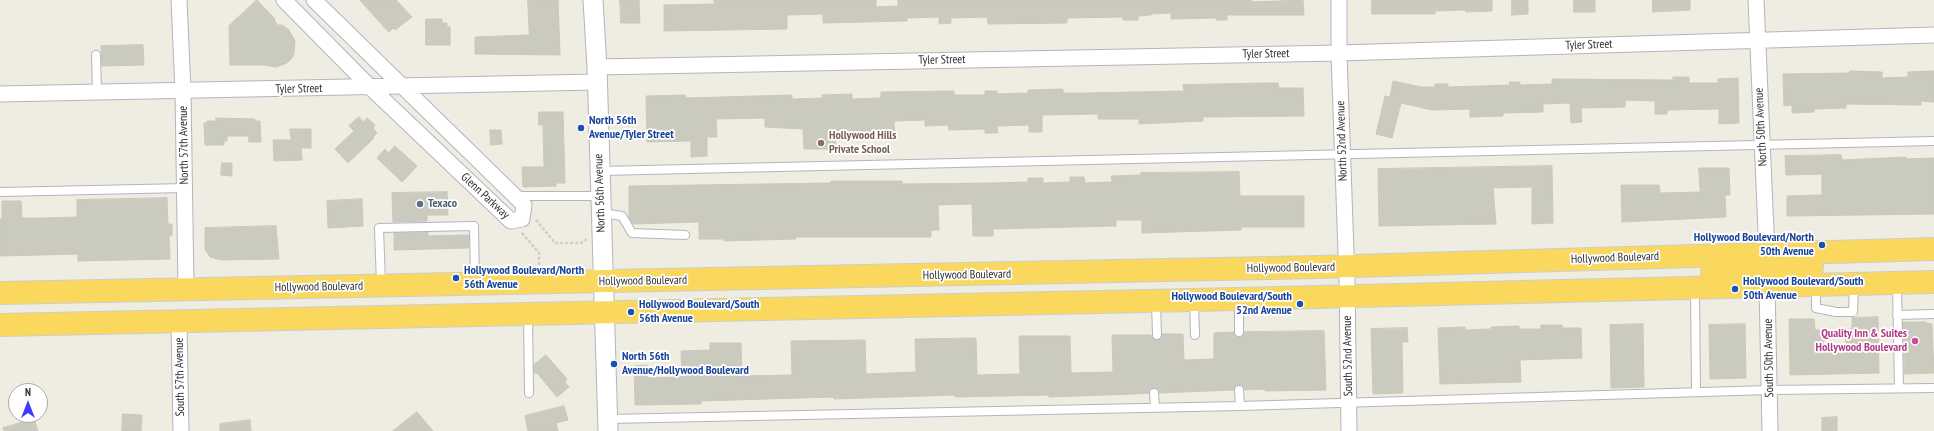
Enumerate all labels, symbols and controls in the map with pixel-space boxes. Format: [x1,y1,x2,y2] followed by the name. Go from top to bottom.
[1565,37,1613,53] street label: Tyler Street
[1242,46,1290,62] street label: Tyler Street
[918,52,966,68] street label: Tyler Street
[275,81,323,97] street label: Tyler Street
[1752,87,1770,167] street label: North 50th Avenue
[1333,101,1351,181] street label: North 52nd Avenue
[176,106,192,184] street label: North 57th Avenue
[589,114,674,142] place label: North 56th Avenue/Tyler Street
[576,123,586,133] marker: North 56th Avenue/Tyler Street
[829,129,896,157] place label: Hollywood Hills Private School
[816,138,826,148] marker: Hollywood Hills Private School
[591,153,609,233] street label: North 56th Avenue
[458,170,512,222] street label: Glenn Parkway
[428,197,457,211] place label: Texaco
[415,199,425,209] marker: Texaco
[1694,231,1814,259] place label: Hollywood Boulevard/North 50th Avenue
[1817,240,1827,250] marker: Hollywood Boulevard/North 50th Avenue
[1571,249,1659,267] street label: Hollywood Boulevard
[1247,260,1335,276] street label: Hollywood Boulevard
[464,264,584,292] place label: Hollywood Boulevard/North 56th Avenue
[923,267,1011,283] street label: Hollywood Boulevard
[451,273,461,283] marker: Hollywood Boulevard/North 56th Avenue
[599,273,687,289] street label: Hollywood Boulevard
[1743,275,1863,303] place label: Hollywood Boulevard/South 50th Avenue
[275,279,363,295] street label: Hollywood Boulevard
[1730,284,1740,294] marker: Hollywood Boulevard/South 50th Avenue
[1172,290,1292,318] place label: Hollywood Boulevard/South 52nd Avenue
[639,298,759,326] place label: Hollywood Boulevard/South 56th Avenue
[1295,299,1305,309] marker: Hollywood Boulevard/South 52nd Avenue
[626,307,636,317] marker: Hollywood Boulevard/South 56th Avenue
[1340,315,1356,397] street label: South 52nd Avenue
[1761,318,1777,398] street label: South 50th Avenue
[1816,327,1907,355] place label: Quality Inn & Suites Hollywood Boulevard
[1910,336,1920,346] marker: Quality Inn & Suites Hollywood Boulevard
[172,337,188,417] street label: South 57th Avenue
[622,350,749,378] place label: North 56th Avenue/Hollywood Boulevard
[609,359,619,369] marker: North 56th Avenue/Hollywood Boulevard
[8,383,48,423] north arrow
[25,385,31,399] text: N

